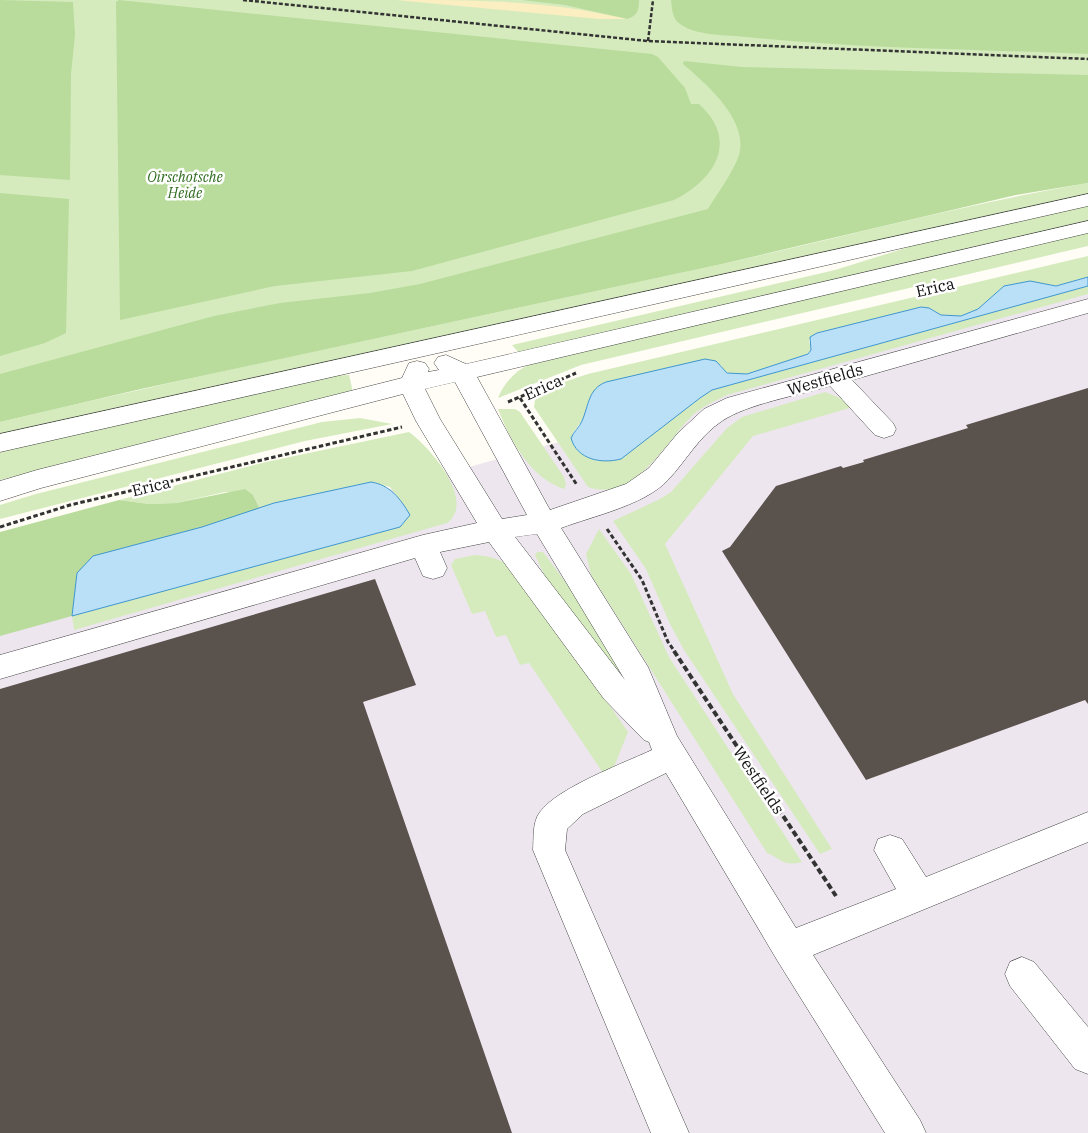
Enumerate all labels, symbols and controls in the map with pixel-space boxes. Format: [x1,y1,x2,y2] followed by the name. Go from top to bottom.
[147,168,224,202] park label: Oirschotsche Heide
[914,273,957,301] street label: Erica
[785,359,865,399] street label: Westfields
[521,370,565,404] street label: Erica
[130,471,173,500] street label: Erica
[729,742,789,818] street label: Westfields

